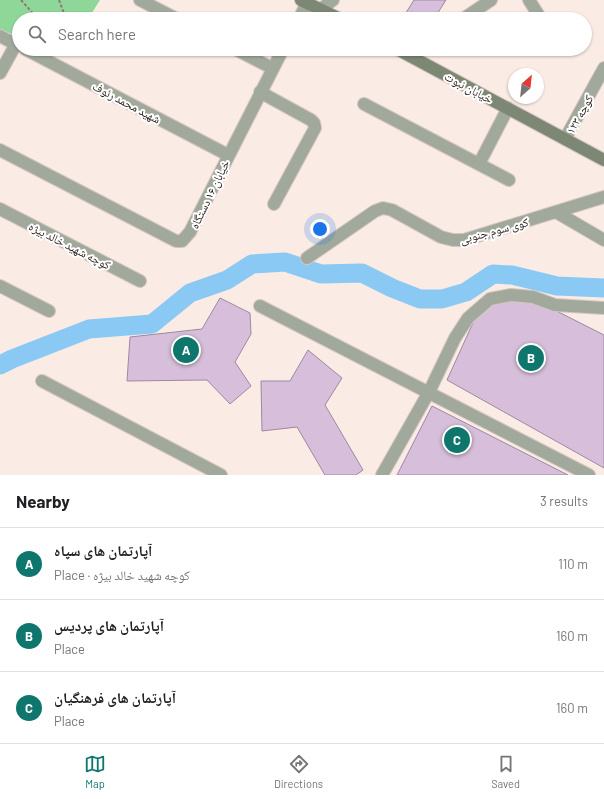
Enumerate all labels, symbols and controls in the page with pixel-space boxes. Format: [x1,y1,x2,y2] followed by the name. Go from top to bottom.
[12,12,592,56] search box
[26,23,48,45] icon: search
[58,25,136,43] text: Search here
[508,68,544,104] north arrow
[442,69,496,107] street label: خیابان نبوت
[90,78,164,127] street label: شهید محمد رئوف
[563,92,596,136] street label: کوچه ۱۲۳
[186,157,233,231] street label: خیابان ۱۶ دستگاه
[458,214,530,248] street label: کوی سوم جنوبی
[26,218,113,273] street label: کوچه شهید خالد بیژه
[310,219,330,239] your location
[173,335,199,365] pin: A
[518,343,544,373] pin: B
[444,425,470,455] pin: C
[16,491,70,511] text: Nearby
[540,493,588,509] text: 3 results
[54,541,152,559] text: آپارتمان های سپاه
[25,556,33,572] text: A
[558,556,588,572] text: 110 m
[54,567,190,583] text: Place · کوچه شهید خالد بیژه
[54,616,164,634] text: آپارتمان های پردیس
[25,628,33,644] text: B
[556,628,588,644] text: 160 m
[54,641,85,657] text: Place
[54,688,176,706] text: آپارتمان های فرهنگیان
[25,700,33,716] text: C
[556,700,588,716] text: 160 m
[54,713,85,729] text: Place
[84,753,106,790] tab: Map
[274,753,323,790] tab: Directions
[491,753,520,790] tab: Saved

